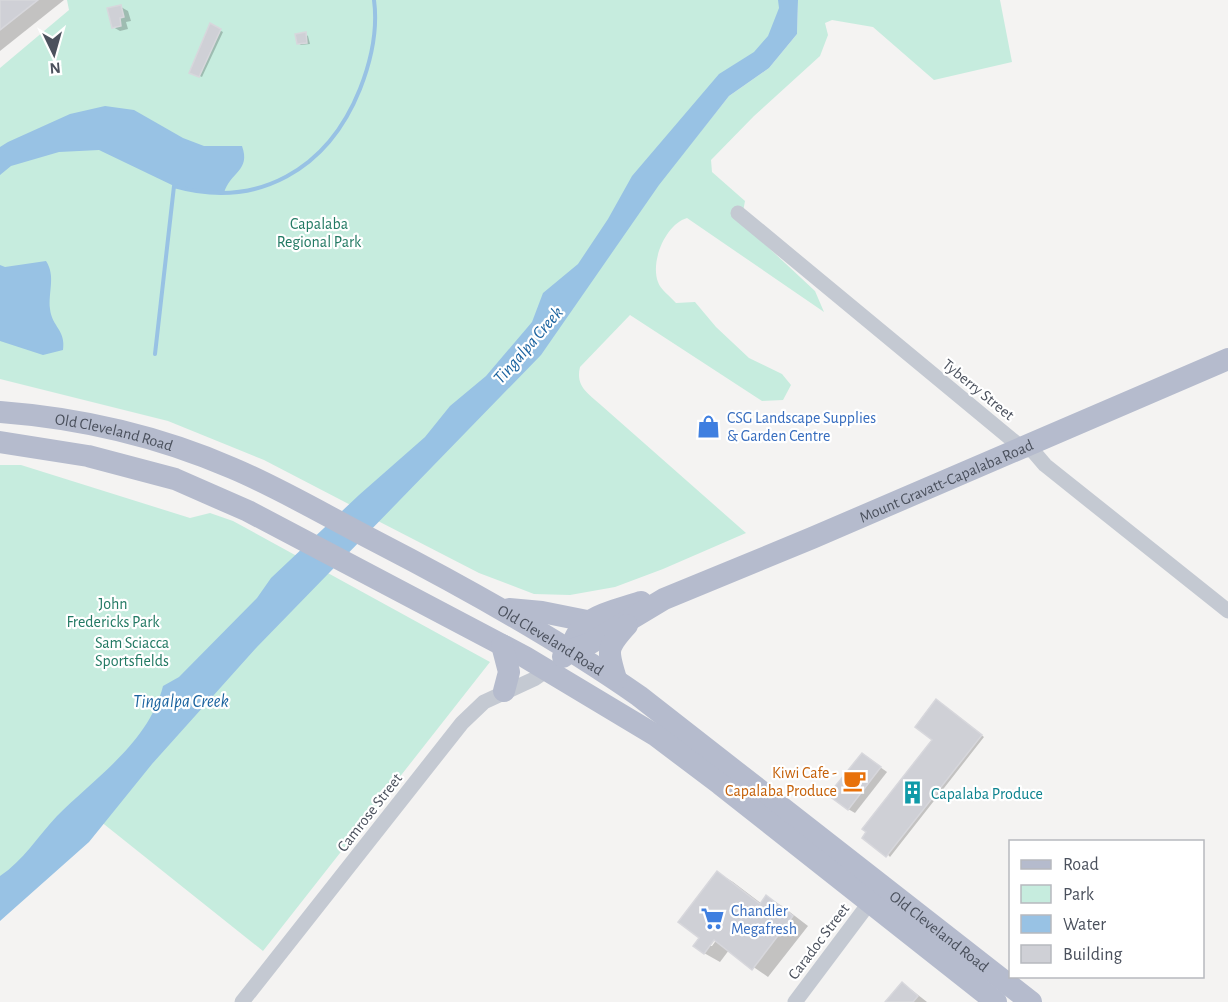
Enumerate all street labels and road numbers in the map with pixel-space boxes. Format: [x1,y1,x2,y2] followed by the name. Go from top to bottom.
[939,356,1017,424] street label: Tyberry Street
[54,411,175,454] street label: Old Cleveland Road
[857,437,1036,526] street label: Mount Gravatt-Capalaba Road
[495,602,606,679] street label: Old Cleveland Road
[334,770,405,855] street label: Camrose Street
[886,888,992,975] street label: Old Cleveland Road
[785,901,852,983] street label: Caradoc Street

